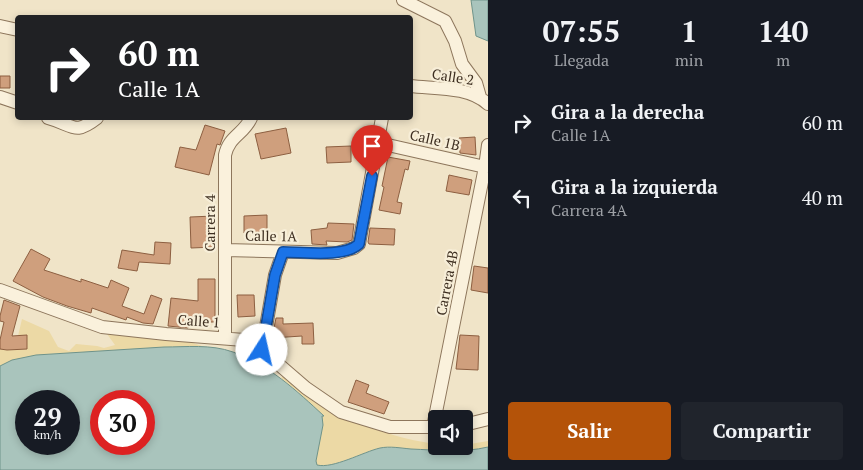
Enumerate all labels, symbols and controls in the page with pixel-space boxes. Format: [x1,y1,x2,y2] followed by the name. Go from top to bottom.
[542,11,621,51] text: 07:55
[681,11,698,51] text: 1
[758,11,809,51] text: 140
[118,30,199,76] text: 60 m
[35,35,100,100] icon: right
[554,49,609,71] text: Llegada
[675,49,703,71] text: min
[776,49,790,71] text: m
[431,64,476,89] street label: Calle 2
[118,74,200,103] text: Calle 1A
[551,99,704,124] text: Gira a la derecha
[508,109,536,137] icon: right
[802,110,843,135] text: 60 m
[551,124,610,146] text: Calle 1A
[351,125,393,176] pin
[408,125,462,155] street label: Calle 1B
[358,132,386,160] icon: arrive
[551,174,718,199] text: Gira a la izquierda
[508,184,536,212] icon: left
[802,185,843,210] text: 40 m
[200,194,219,252] street label: Carrera 4
[551,199,627,221] text: Carrera 4A
[245,226,298,245] street label: Calle 1A
[431,249,462,317] street label: Carrera 4B
[177,310,221,331] street label: Calle 1
[235,323,287,375] position arrow
[90,390,155,455] speed limit sign: 30
[33,400,62,433] text: 29
[508,402,671,460] button: Salir
[681,402,843,460] button: Compartir
[428,410,473,455] map controls
[428,410,473,455] button: sound
[34,427,61,442] text: km/h

